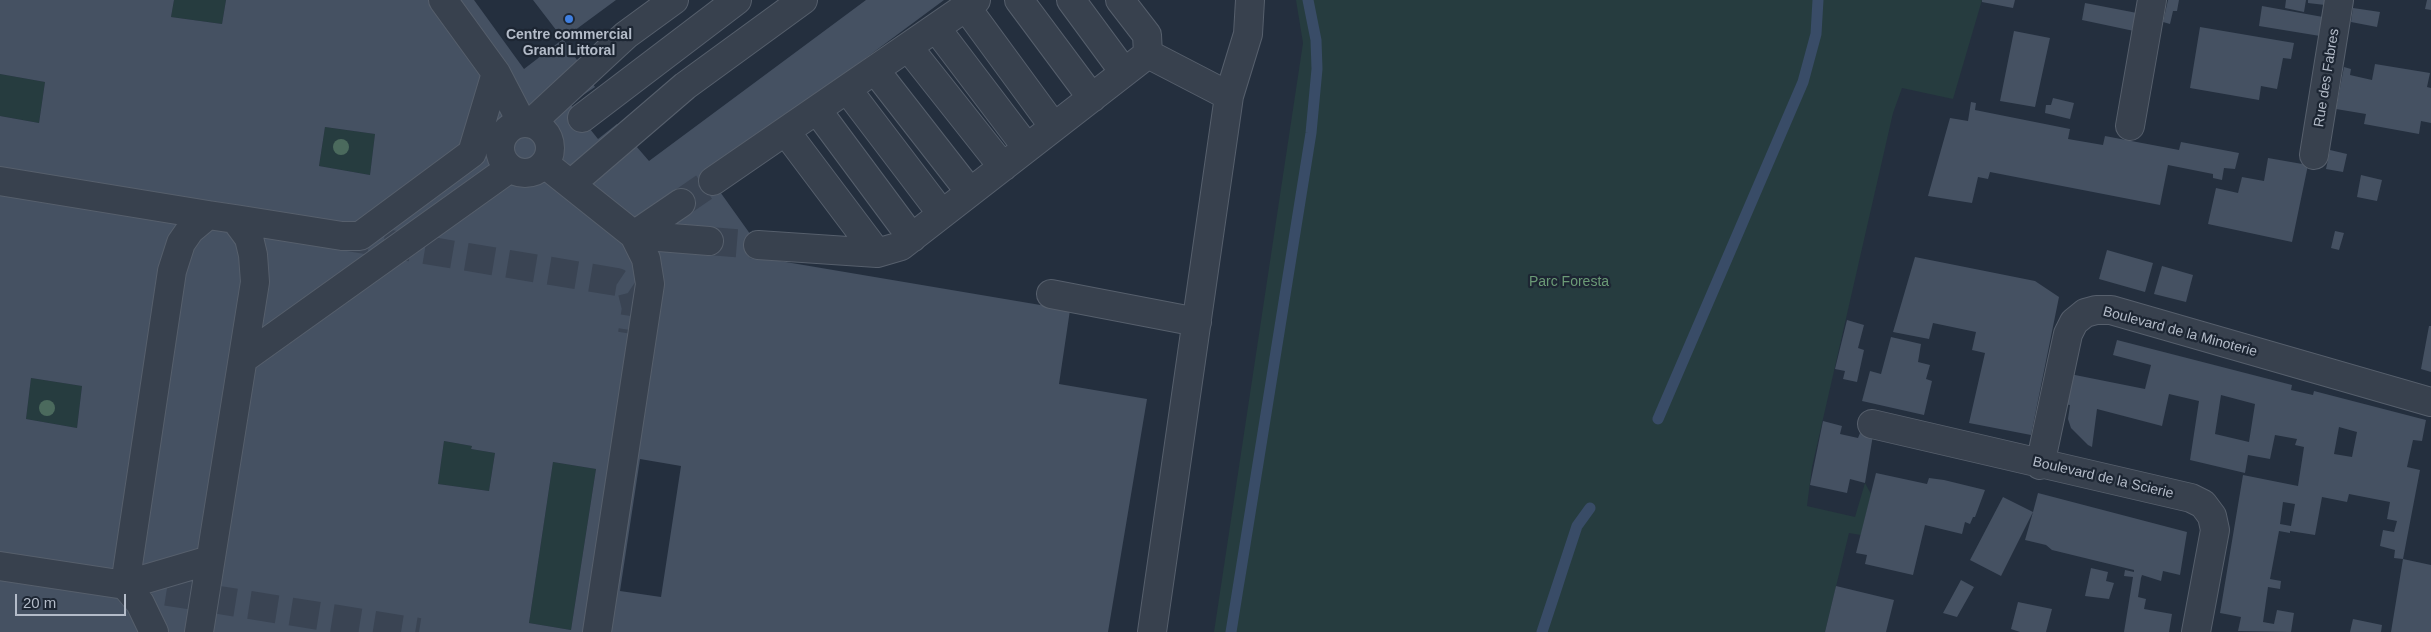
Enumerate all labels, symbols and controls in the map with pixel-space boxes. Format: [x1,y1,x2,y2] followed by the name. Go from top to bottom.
[563,13,575,25] marker: Centre commercial Grand Littoral
[506,27,632,59] place label: Centre commercial Grand Littoral
[2311,27,2343,129] street label: Rue des Fabres
[1529,274,1609,290] park label: Parc Foresta
[2101,303,2259,361] street label: Boulevard de la Minoterie
[2031,454,2175,502] street label: Boulevard de la Scierie
[18,584,129,616] scale bar
[23,594,56,611] text: 20 m

